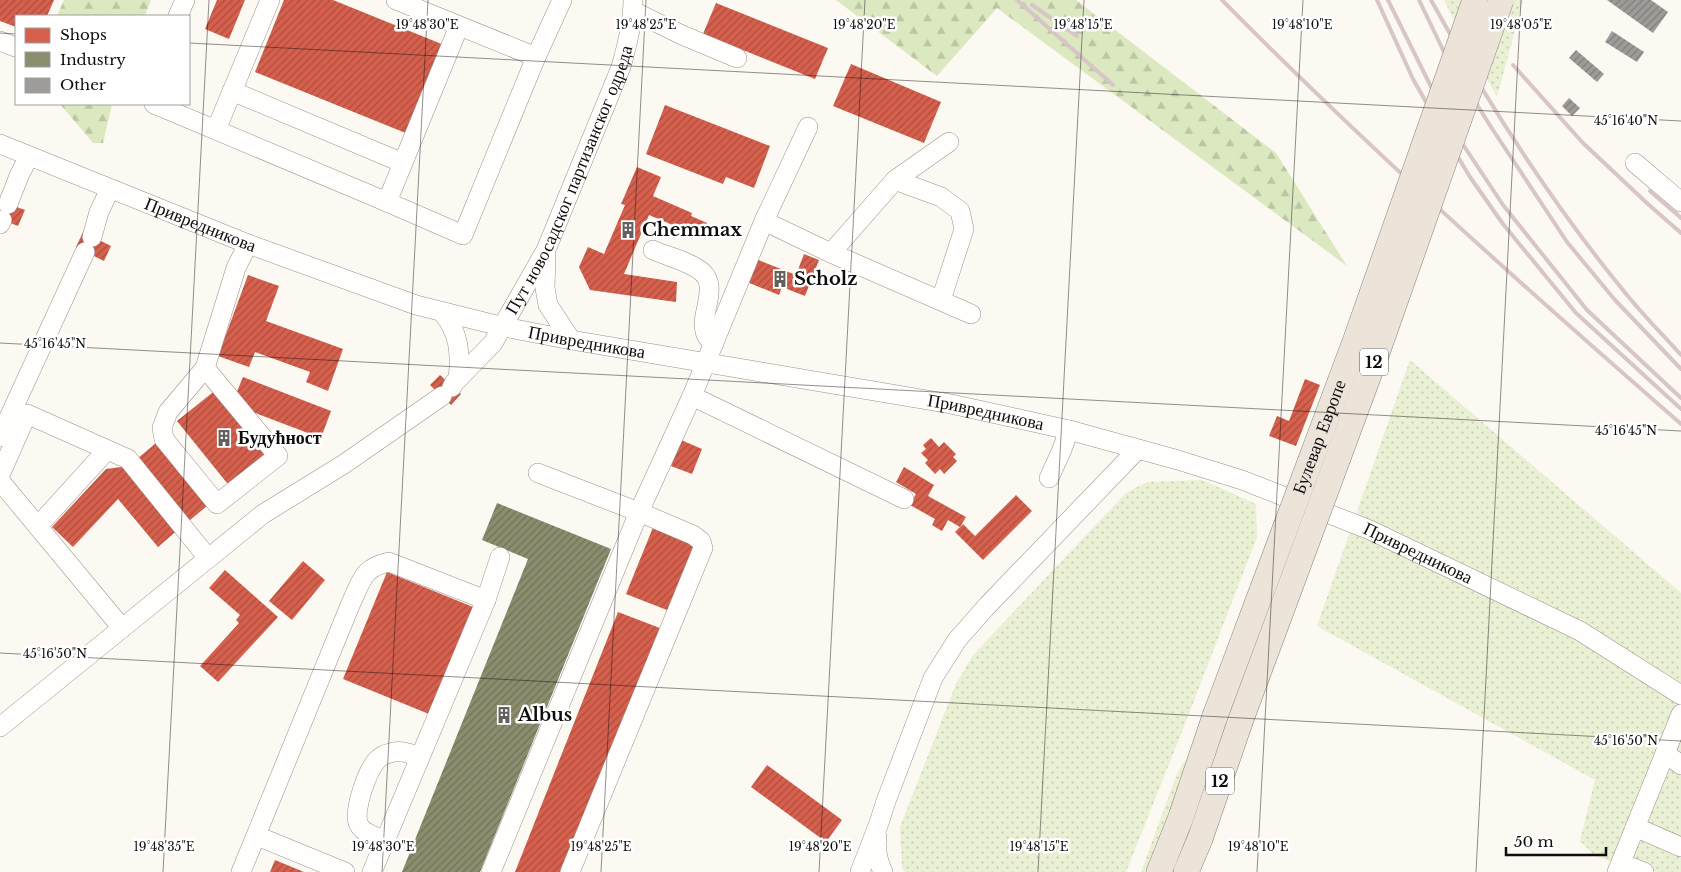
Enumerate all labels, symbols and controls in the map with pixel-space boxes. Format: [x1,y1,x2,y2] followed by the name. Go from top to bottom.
[15,15,190,105] legend
[396,17,459,32] text: 19°48'30"E
[616,17,677,32] text: 19°48'25"E
[833,17,896,32] text: 19°48'20"E
[1054,17,1113,32] text: 19°48'15"E
[1272,17,1333,32] text: 19°48'10"E
[1490,17,1552,32] text: 19°48'05"E
[60,25,107,44] text: Shops
[501,43,637,318] street label: Пут новосадског партизанског одреда
[60,50,126,69] text: Industry
[60,75,107,94] text: Other
[1594,113,1658,128] text: 45°16'40"N
[141,192,259,257] street label: Привредникова
[642,219,742,241] place label: Chemmax
[618,220,638,240] building icon: Chemmax
[794,268,857,290] place label: Scholz
[770,269,790,289] building icon: Scholz
[526,321,647,363] street label: Привредникова
[24,336,86,351] text: 45°16'45"N
[1360,348,1388,376] road number: 12
[1288,377,1351,497] street label: Булевар Европе
[926,389,1046,435] street label: Привредникова
[1595,423,1657,438] text: 45°16'45"N
[238,427,322,449] place label: Будућност
[214,428,234,448] building icon: Будућност
[1360,517,1476,589] street label: Привредникова
[23,646,87,661] text: 45°16'50"N
[517,704,572,726] place label: Albus
[494,705,514,725] building icon: Albus
[1594,733,1658,748] text: 45°16'50"N
[1206,768,1234,794] road number: 12
[1506,824,1606,856] scale bar
[1514,832,1554,851] text: 50 m
[134,839,195,854] text: 19°48'35"E
[352,839,415,854] text: 19°48'30"E
[571,839,632,854] text: 19°48'25"E
[789,839,852,854] text: 19°48'20"E
[1010,839,1069,854] text: 19°48'15"E
[1228,839,1289,854] text: 19°48'10"E

